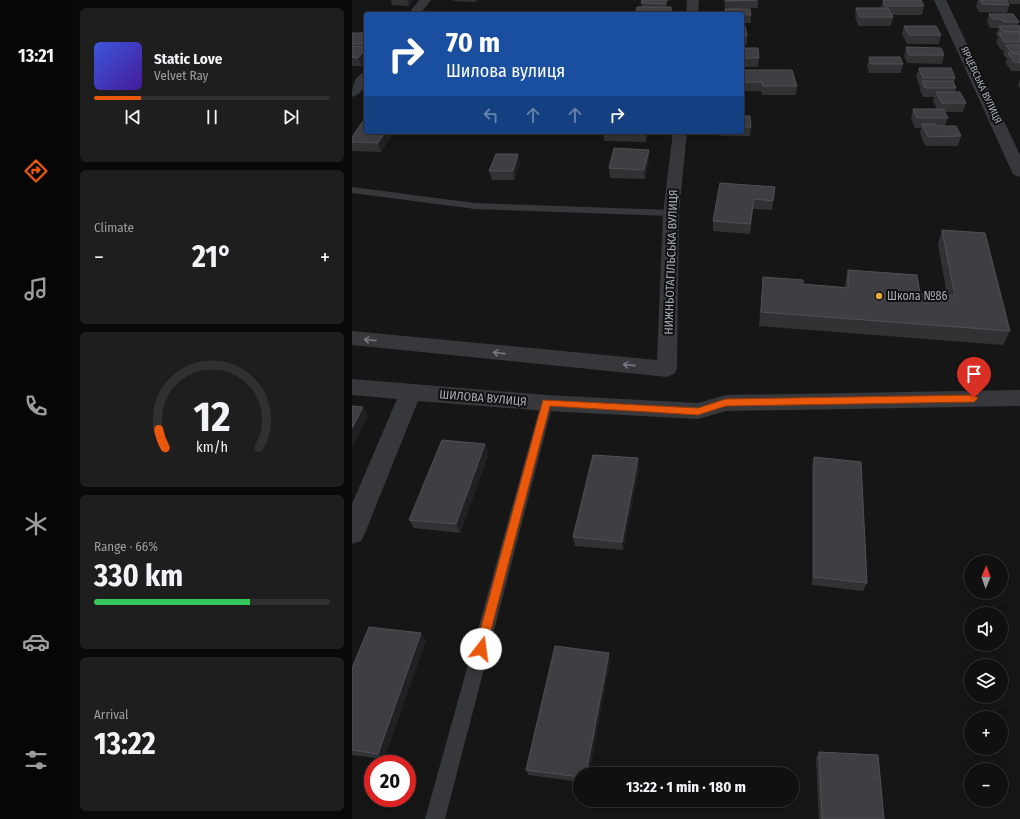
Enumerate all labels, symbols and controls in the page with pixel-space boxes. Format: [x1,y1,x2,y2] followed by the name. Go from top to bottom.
[446,26,500,59] text: 70 m
[380,28,432,80] icon: right
[18,45,54,67] text: 13:21
[958,45,1004,125] street label: ЯРЦЕВСЬКА ВУЛИЦЯ
[154,50,222,68] text: Static Love
[446,60,565,82] text: Шилова вулиця
[154,68,208,83] text: Velvet Ray
[480,104,502,126] icon: left
[522,104,544,126] icon: ahead
[564,104,586,126] icon: ahead
[606,104,628,126] icon: right
[122,106,144,128] icon: previous
[201,106,223,128] icon: pause
[280,106,302,128] icon: next
[22,157,50,185] icon: directions
[661,189,681,335] street label: НИЖНЬОТАГІЛЬСЬКА ВУЛИЦЯ
[94,220,134,235] text: Climate
[192,239,232,275] text: 21°
[94,244,104,271] text: −
[320,244,330,271] text: +
[22,275,50,303] icon: music
[887,289,948,303] place label: Школа №86
[874,291,884,301] marker: Школа №86
[364,336,377,344] one-way arrow
[493,349,506,356] one-way arrow
[957,357,991,398] pin
[623,362,636,369] one-way arrow
[963,363,985,385] icon: arrive
[439,387,527,409] street label: ШИЛОВА ВУЛИЦЯ
[194,391,230,441] text: 12
[22,392,50,420] icon: phone
[196,438,228,455] text: km/h
[22,510,50,538] icon: climate
[94,539,158,554] text: Range · 66%
[964,555,1008,599] north arrow
[964,555,1008,807] map controls
[94,558,183,594] text: 330 km
[964,607,1008,651] button: sound
[22,628,50,656] icon: car
[460,628,502,670] position arrow
[964,659,1008,703] button: layers
[94,707,128,722] text: Arrival
[964,711,1008,755] button: +
[94,726,156,762] text: 13:22
[22,746,50,774] icon: filters
[364,755,416,807] speed limit sign: 20
[964,763,1008,807] button: −
[626,778,746,796] text: 13:22 · 1 min · 180 m

